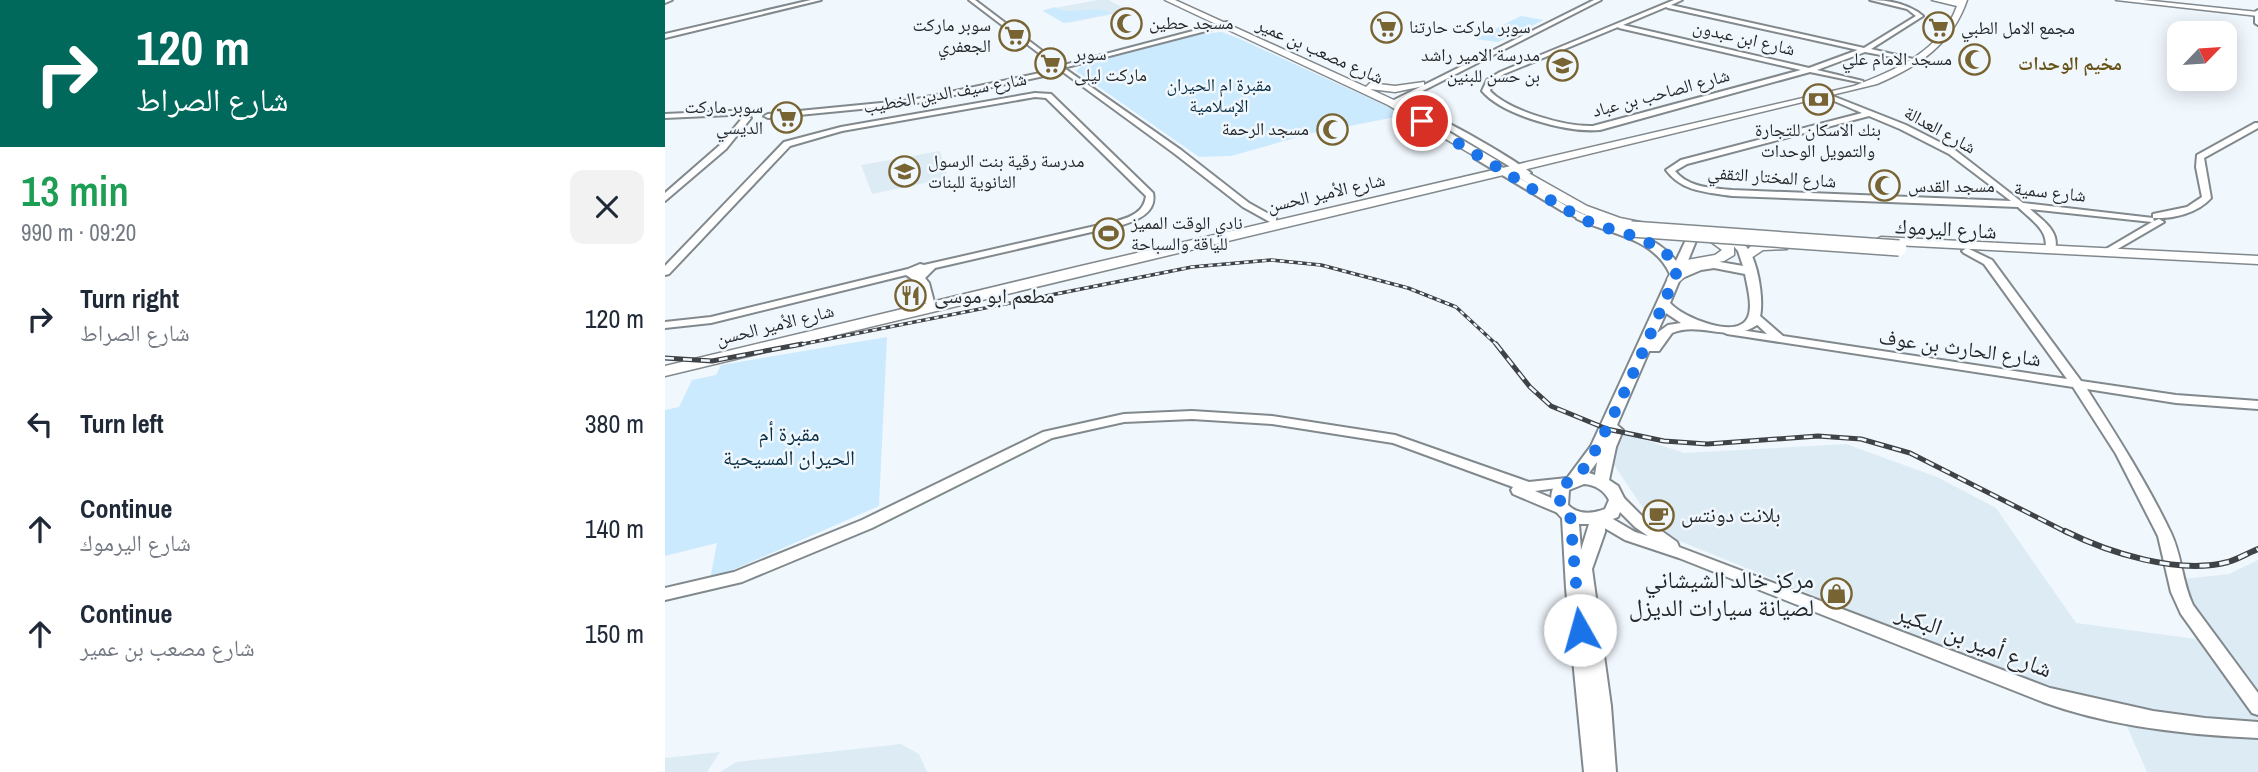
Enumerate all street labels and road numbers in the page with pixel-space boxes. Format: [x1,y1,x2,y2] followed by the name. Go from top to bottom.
[1252,11,1388,90] street label: شارع مصعب بن عمير
[1691,14,1798,61] street label: شارع ابن عبدون
[1589,62,1732,123] street label: شارع الصاحب بن عباد
[861,66,1029,119] street label: شارع سيف الدين الخطيب
[1900,100,1981,160] street label: شارع العدالة
[1707,160,1837,196] street label: شارع المختار الثقفي
[1264,167,1387,218] street label: شارع الأمير الحسن
[2013,175,2087,208] street label: شارع سمية
[1895,211,1997,246] street label: شارع اليرموك
[713,298,836,351] street label: شارع الأمير الحسن
[1877,322,2043,373] street label: شارع الحارث بن عوف
[1891,595,2057,685] street label: شارع أمير بن البكير

